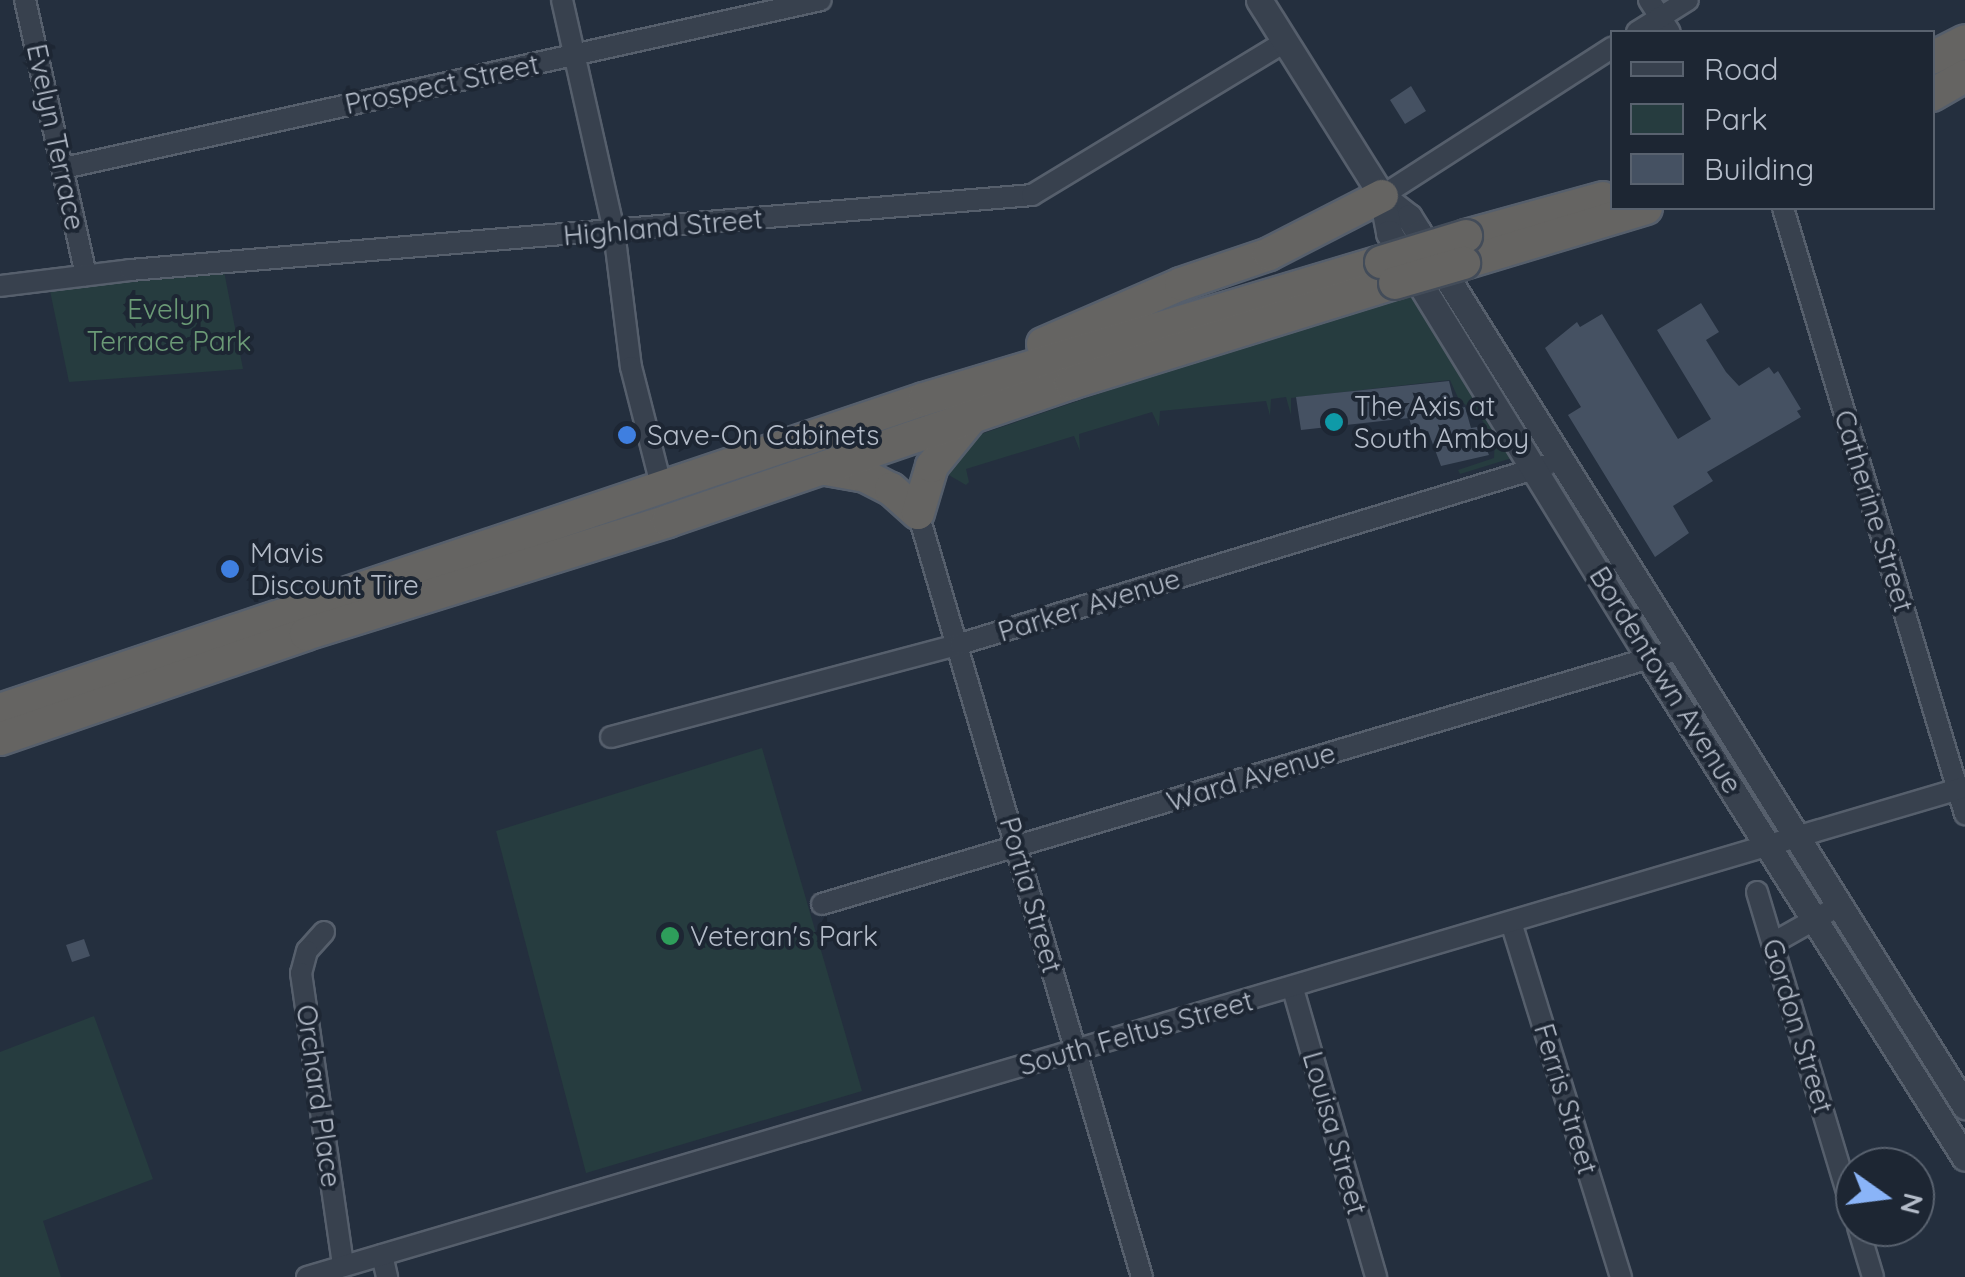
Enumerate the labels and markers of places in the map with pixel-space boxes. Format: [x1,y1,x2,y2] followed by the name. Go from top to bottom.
[1354,389,1529,455] place label: The Axis at South Amboy
[1323,411,1345,433] marker: The Axis at South Amboy
[647,418,879,452] place label: Save-On Cabinets
[616,424,638,446] marker: Save-On Cabinets
[250,536,419,602] place label: Mavis Discount Tire
[219,558,241,580] marker: Mavis Discount Tire
[690,919,878,953] place label: Veteran's Park
[659,925,681,947] marker: Veteran's Park

